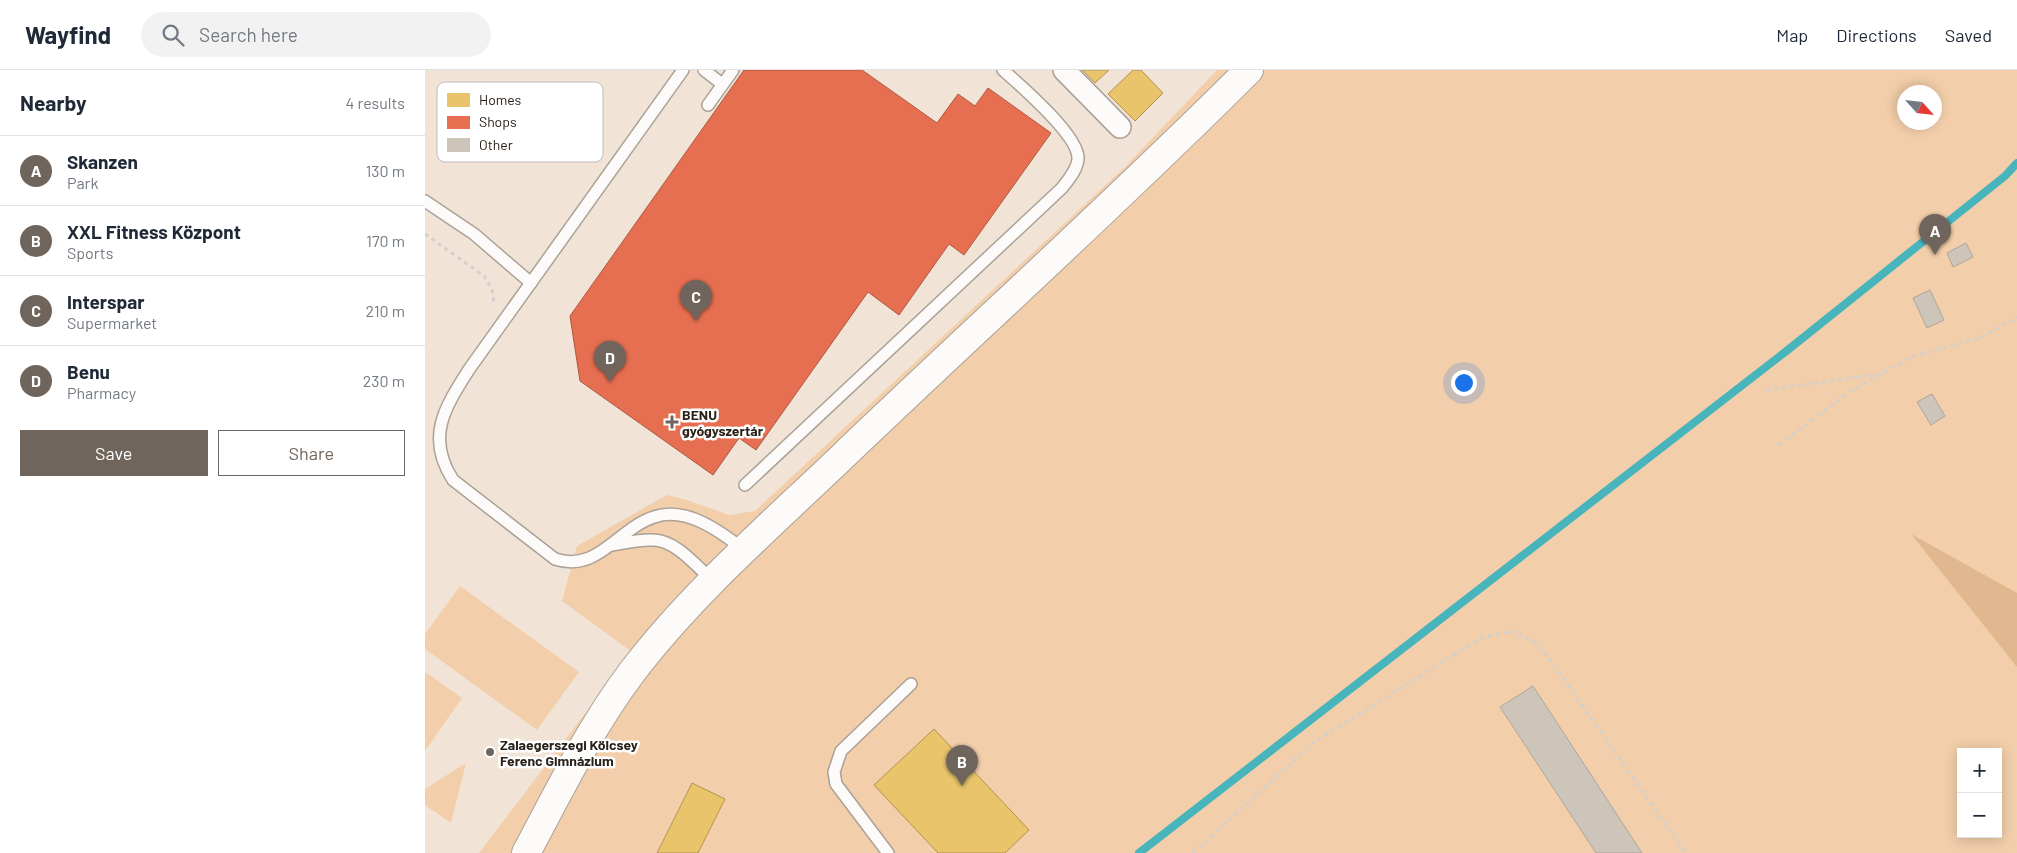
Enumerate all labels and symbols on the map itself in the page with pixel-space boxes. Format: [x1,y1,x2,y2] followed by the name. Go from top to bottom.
[437,82,603,162] legend
[1897,85,1942,130] north arrow
[479,91,522,108] text: Homes
[479,113,517,130] text: Shops
[479,136,513,153] text: Other
[1919,214,1951,255] pin: A
[680,280,712,321] pin: C
[594,341,626,382] pin: D
[1451,370,1477,396] your location
[682,406,764,439] place label: BENU gyógyszertár
[666,416,678,428] marker: BENU gyógyszertár
[500,736,638,769] place label: Zalaegerszegi Kölcsey Ferenc Gimnázium
[946,745,978,786] pin: B
[484,746,496,758] marker: Zalaegerszegi Kölcsey Ferenc Gimnázium

